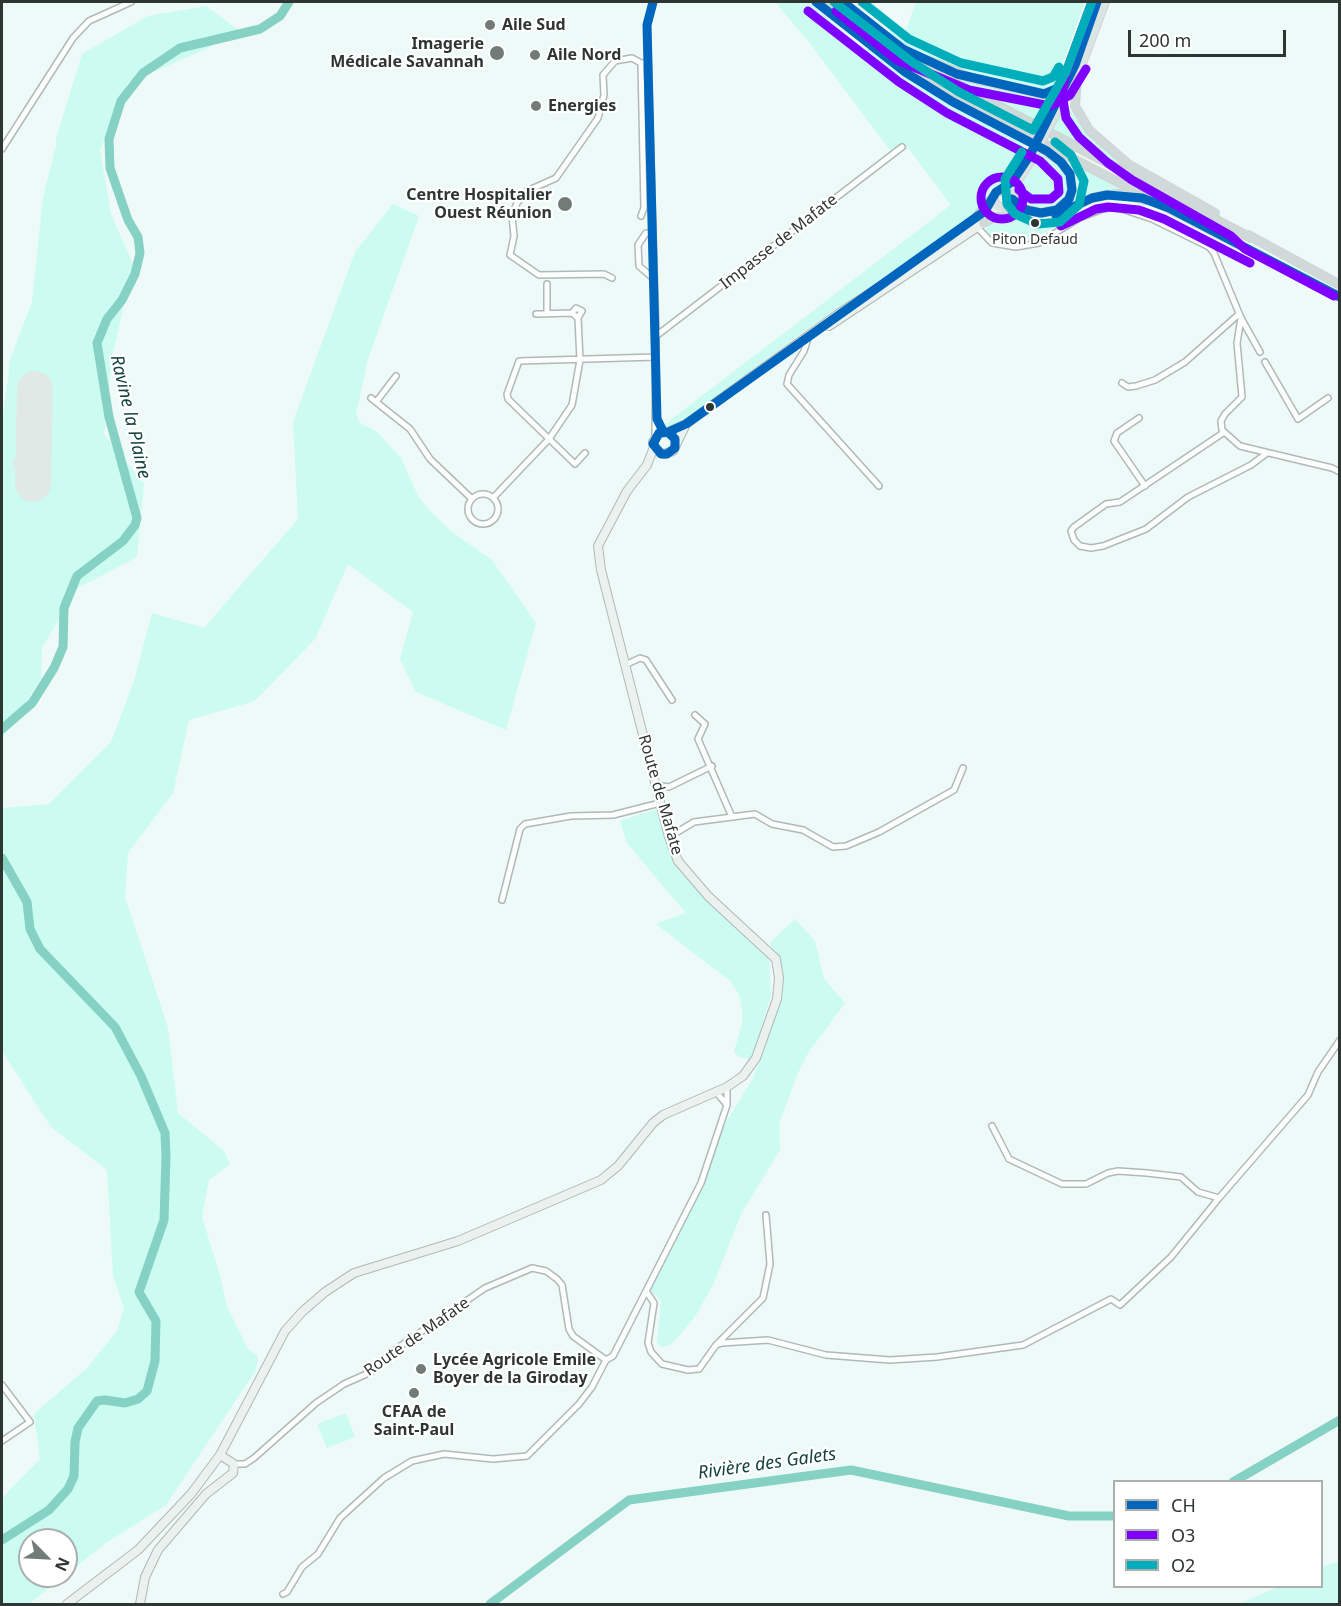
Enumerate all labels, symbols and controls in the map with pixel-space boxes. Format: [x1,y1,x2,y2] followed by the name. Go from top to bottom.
[502,15,566,35] place label: Aile Sud
[483,18,497,32] marker: Aile Sud
[1131,18,1288,56] scale bar
[1139,28,1191,52] text: 200 m
[330,34,484,72] place label: Imagerie Médicale Savannah
[488,44,506,62] marker: Imagerie Médicale Savannah
[547,45,621,65] place label: Aile Nord
[528,48,542,62] marker: Aile Nord
[548,96,616,116] place label: Energies
[529,99,543,113] marker: Energies
[406,185,552,223] place label: Centre Hospitalier Ouest Réunion
[717,190,841,294] street label: Impasse de Mafate
[556,195,574,213] marker: Centre Hospitalier Ouest Réunion
[1029,217,1041,229] marker: Piton Defaud
[992,232,1078,248] place label: Piton Defaud
[105,353,155,481] water label: Ravine la Plaine
[704,401,716,413] unlabelled marker
[634,733,686,857] street label: Route de Mafate
[361,1293,473,1381] street label: Route de Mafate
[433,1350,596,1388] place label: Lycée Agricole Emile Boyer de la Giroday
[414,1362,428,1376] marker: Lycée Agricole Emile Boyer de la Giroday
[407,1386,421,1400] marker: CFAA de Saint-Paul
[374,1402,454,1440] place label: CFAA de Saint-Paul
[697,1444,837,1484] water label: Rivière des Galets
[1113,1480,1323,1588] legend
[1171,1493,1196,1517] text: CH
[1171,1523,1195,1547] text: O3
[18,1528,78,1588] north arrow
[1171,1553,1195,1577] text: O2
[50,1554,75,1575] text: N

